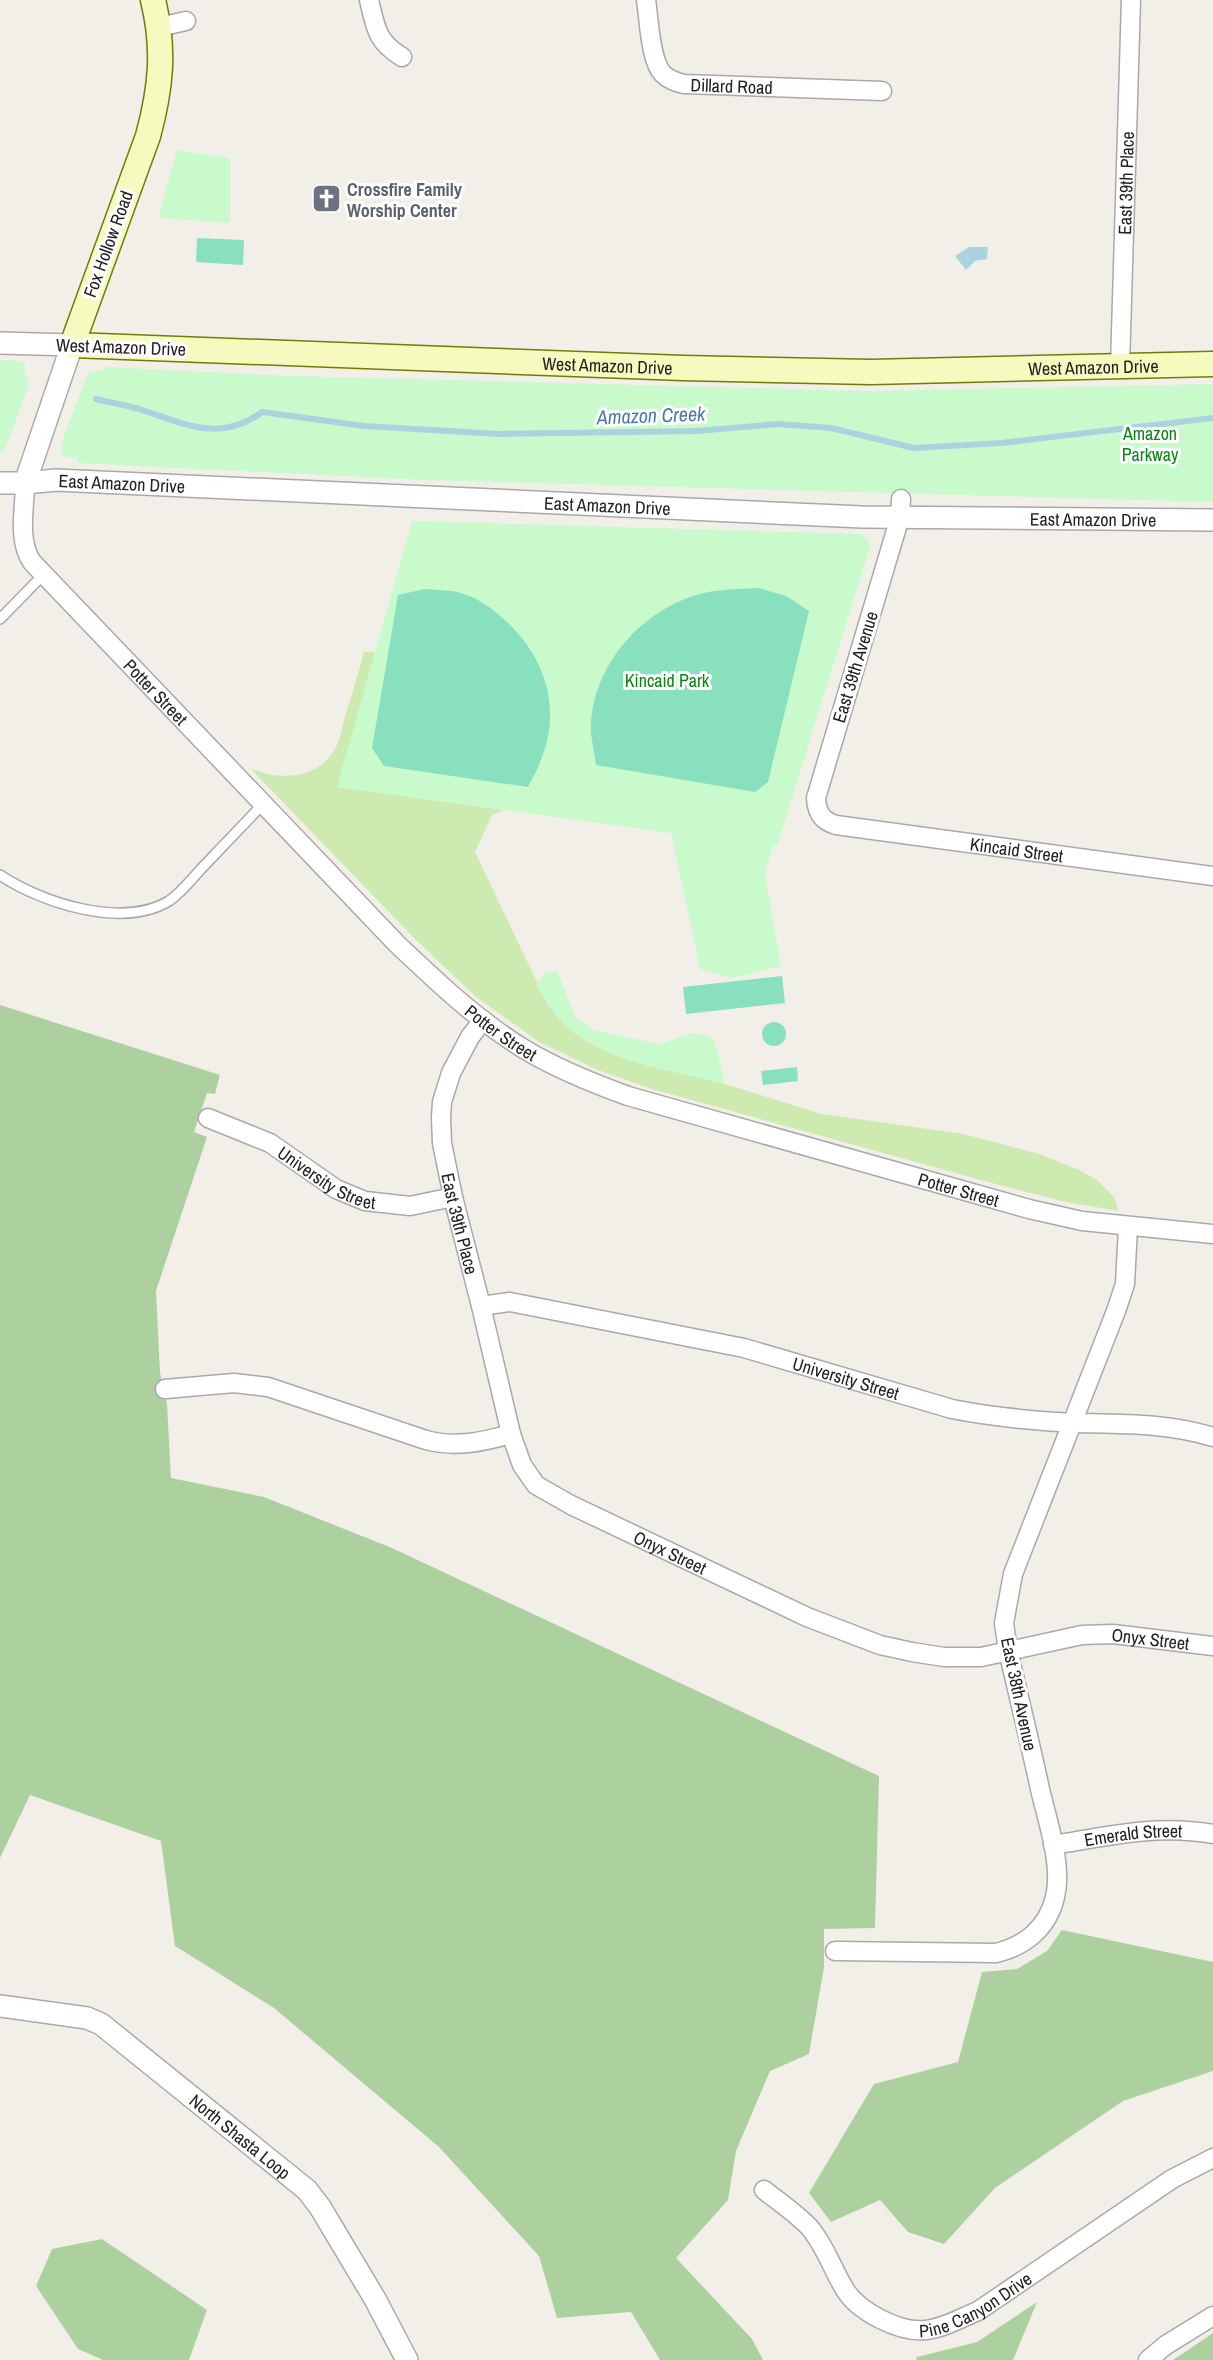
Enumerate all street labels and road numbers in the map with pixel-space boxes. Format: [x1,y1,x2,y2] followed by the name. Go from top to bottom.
[690,72,773,100] street label: Dillard Road
[1111,131,1140,235] street label: East 39th Place
[77,187,139,301] street label: Fox Hollow Road
[56,332,186,362] street label: West Amazon Drive
[542,350,673,380] street label: West Amazon Drive
[1028,353,1159,381] street label: West Amazon Drive
[58,468,186,498] street label: East Amazon Drive
[544,490,671,521] street label: East Amazon Drive
[1030,506,1156,532] street label: East Amazon Drive
[826,608,884,726] street label: East 39th Avenue
[118,653,194,730] street label: Potter Street
[969,831,1065,868] street label: Kincaid Street
[460,998,542,1067] street label: Potter Street
[273,1140,377,1215] street label: University Street
[915,1166,1002,1212] street label: Potter Street
[436,1171,485,1277] street label: East 39th Place
[790,1350,902,1405] street label: University Street
[630,1524,711,1580] street label: Onyx Street
[1110,1621,1191,1656] street label: Onyx Street
[995,1635,1043,1753] street label: East 38th Avenue
[1082,1818,1183,1852] street label: Emerald Street
[185,2088,296,2185] street label: North Shasta Loop
[918,2266,1036,2343] street label: Pine Canyon Drive

